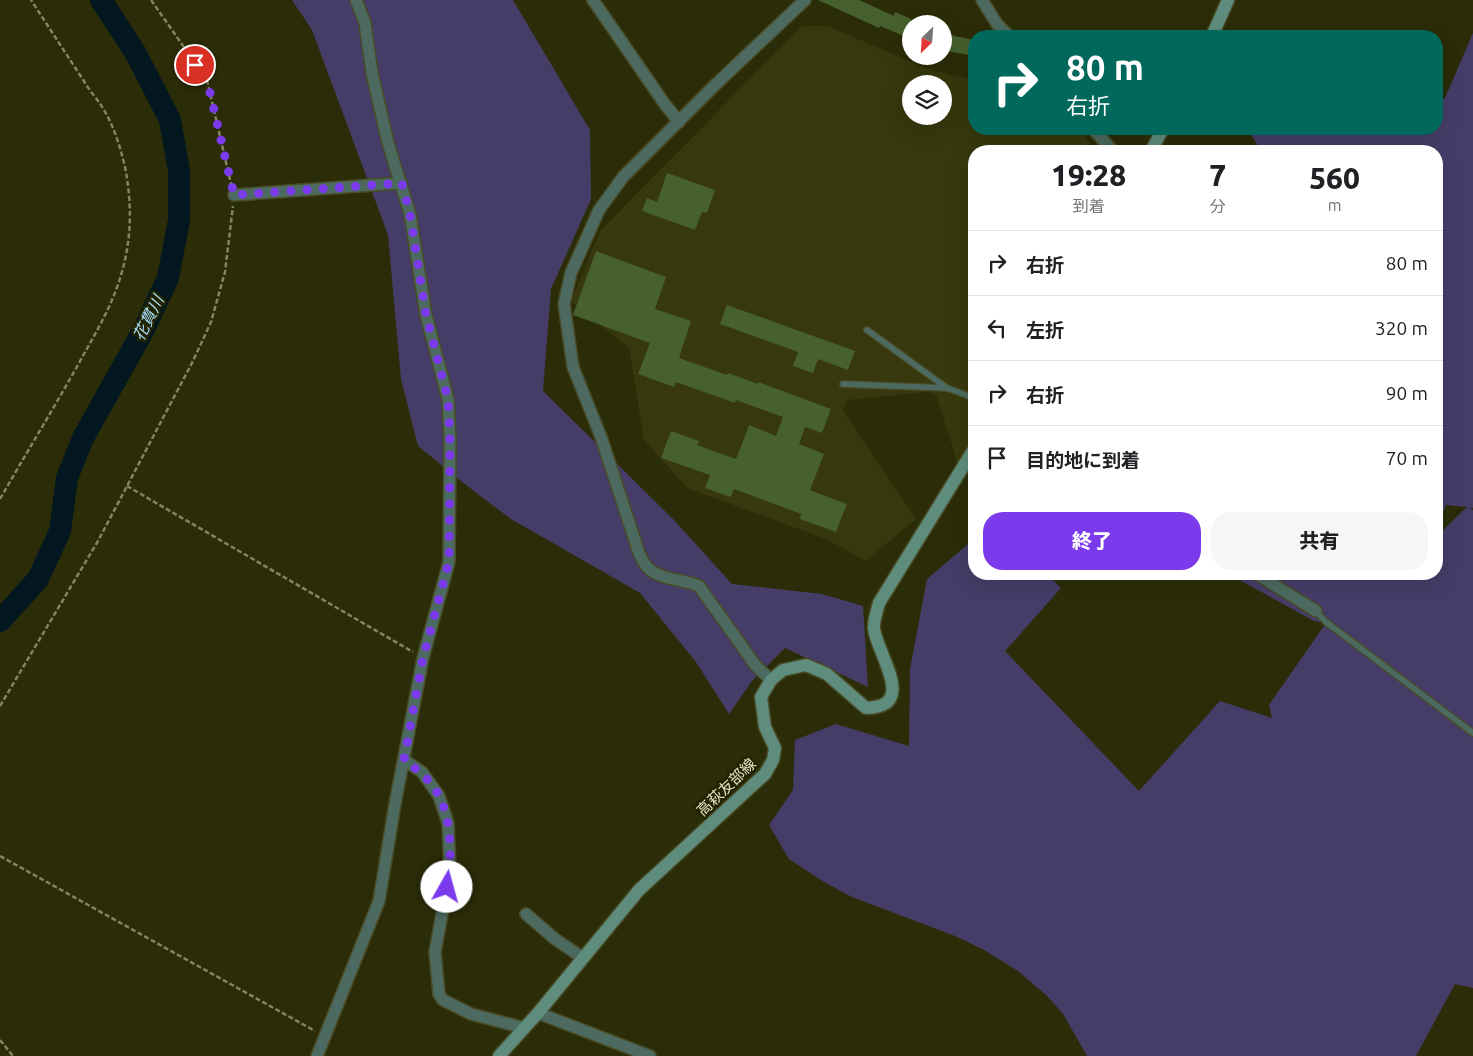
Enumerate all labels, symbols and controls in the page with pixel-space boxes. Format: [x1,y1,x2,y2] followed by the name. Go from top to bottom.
[902,15,952,65] north arrow
[902,15,952,125] map controls
[174,44,216,86] pin
[1066,47,1144,87] text: 80 m
[983,50,1048,115] icon: right
[181,51,209,79] icon: arrive
[902,75,952,125] button: layers
[1066,93,1110,118] text: 右折
[1051,158,1126,192] text: 19:28
[1209,158,1226,192] text: 7
[1309,161,1360,195] text: 560
[1328,196,1341,214] text: m
[1073,197,1105,215] text: 到着
[1210,197,1226,215] text: 分
[983,249,1011,277] icon: right
[1386,252,1428,274] text: 80 m
[1026,254,1064,276] text: 右折
[129,291,168,343] water label: 花貫川
[983,314,1011,342] icon: left
[1375,317,1428,339] text: 320 m
[1026,319,1064,341] text: 左折
[983,379,1011,407] icon: right
[1386,382,1428,404] text: 90 m
[1026,384,1064,406] text: 右折
[983,444,1011,472] icon: arrive
[1386,447,1428,469] text: 70 m
[1026,449,1140,471] text: 目的地に到着
[983,512,1201,570] button: 終了
[1211,512,1428,570] button: 共有
[693,755,759,819] street label: 高萩友部線
[420,860,472,912] position arrow

